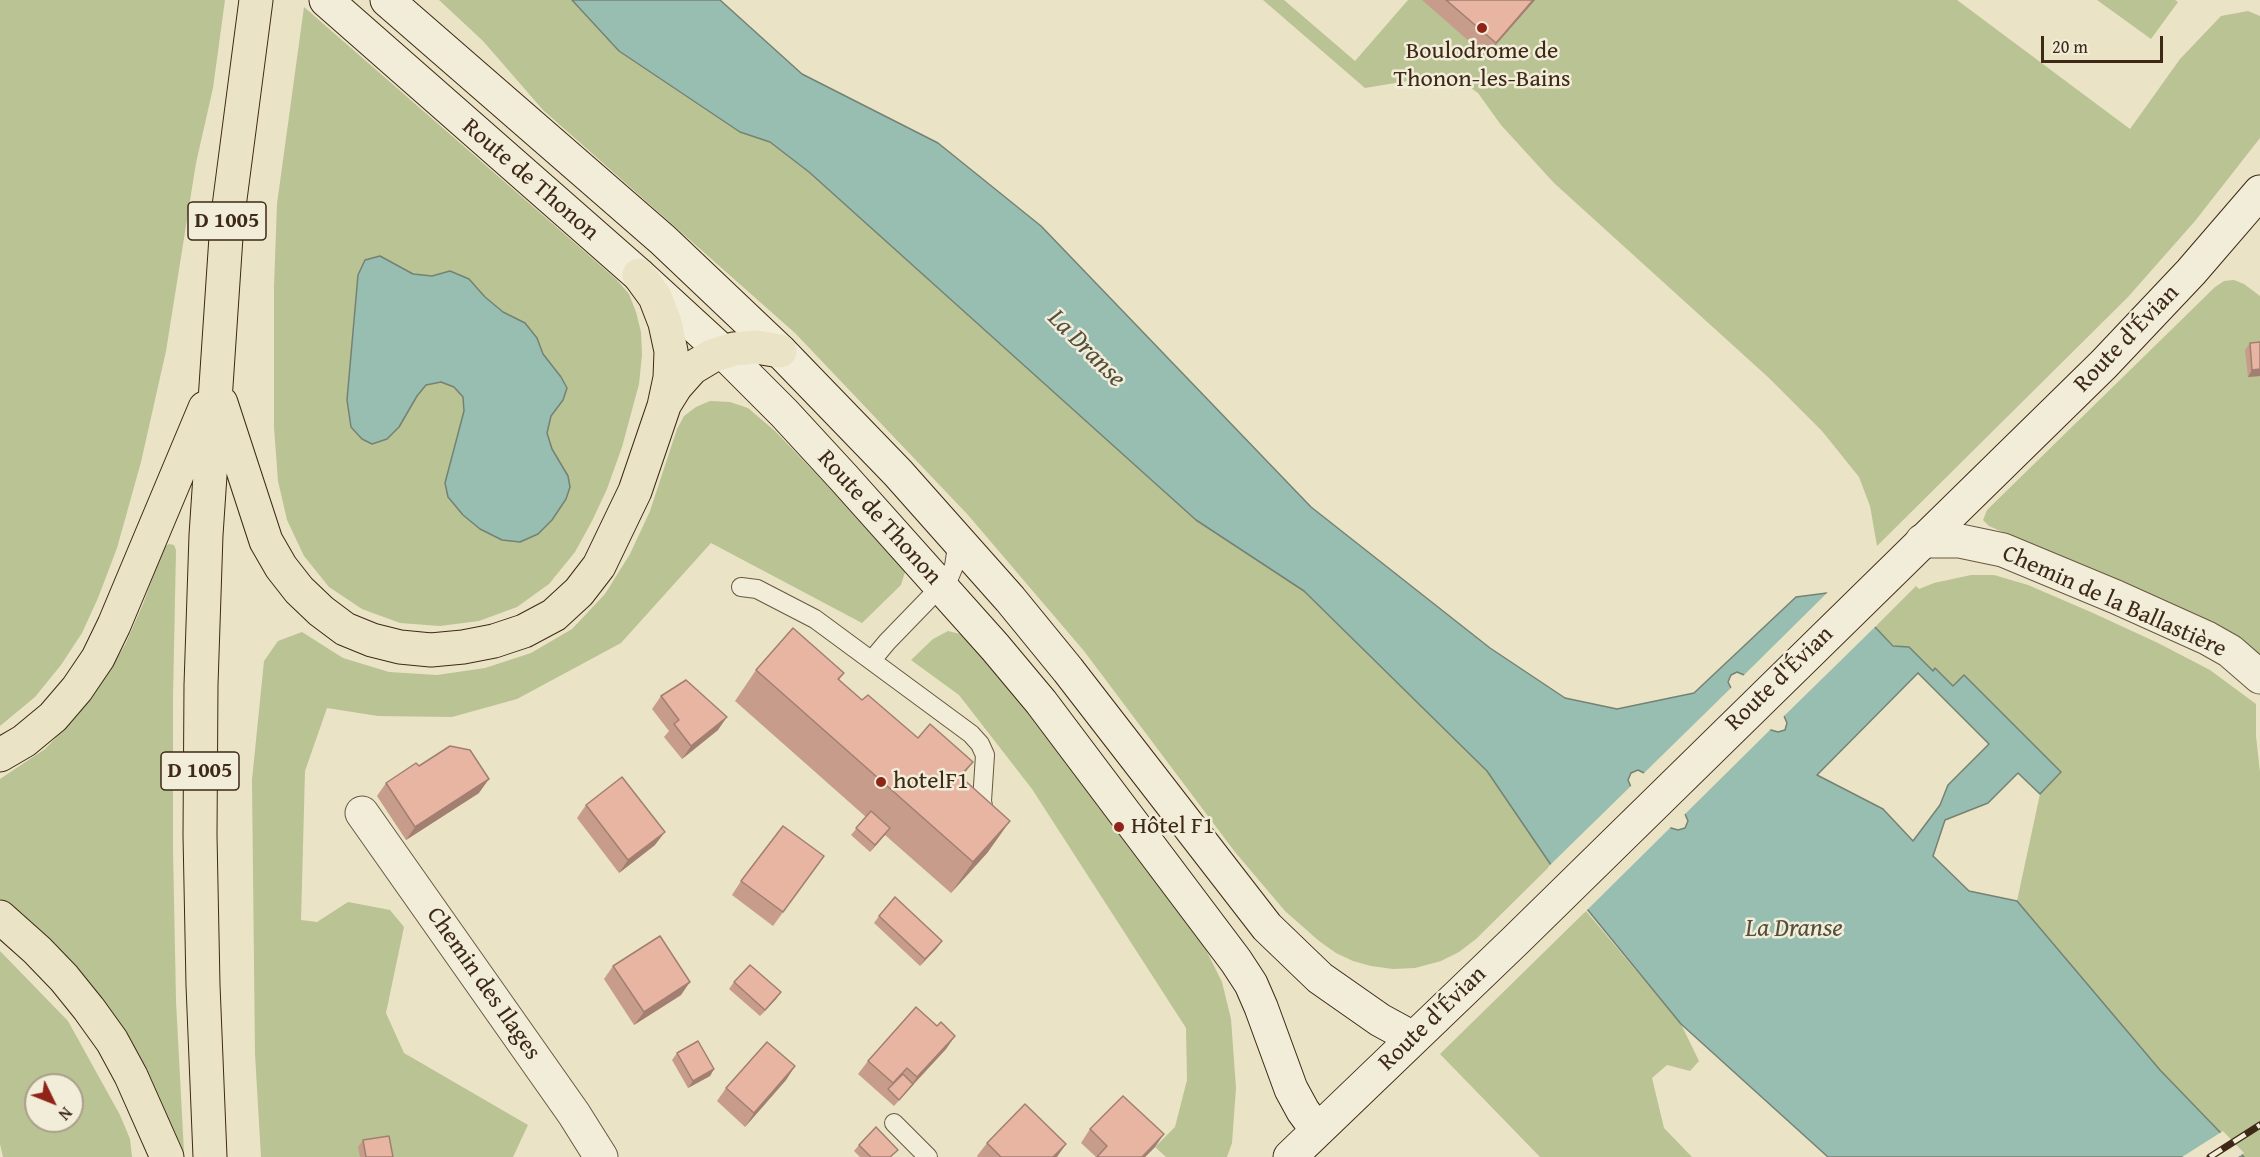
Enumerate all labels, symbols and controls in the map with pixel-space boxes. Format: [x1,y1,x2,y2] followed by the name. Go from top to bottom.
[1475,21,1489,35] marker: Boulodrome de Thonon-les-Bains
[2044,24,2166,62] scale bar
[2052,33,2088,60] text: 20 m
[1393,38,1571,94] place label: Boulodrome de Thonon-les-Bains
[456,113,604,247] street label: Route de Thonon
[188,202,266,240] road number: D 1005
[2068,279,2186,399] street label: Route d'Évian
[1040,303,1132,395] water label: La Dranse
[811,445,947,591] street label: Route de Thonon
[1998,540,2230,664] street label: Chemin de la Ballastière
[1720,620,1840,738] street label: Route d'Évian
[161,752,239,790] road number: D 1005
[893,768,968,796] place label: hotelF1
[874,775,888,789] marker: hotelF1
[1131,813,1214,841] place label: Hôtel F1
[1112,820,1126,834] marker: Hôtel F1
[420,902,546,1066] street label: Chemin des Ilages
[1745,913,1843,945] water label: La Dranse
[1373,960,1493,1078] street label: Route d'Évian
[24,1073,84,1133] north arrow
[53,1102,78,1126] text: N

